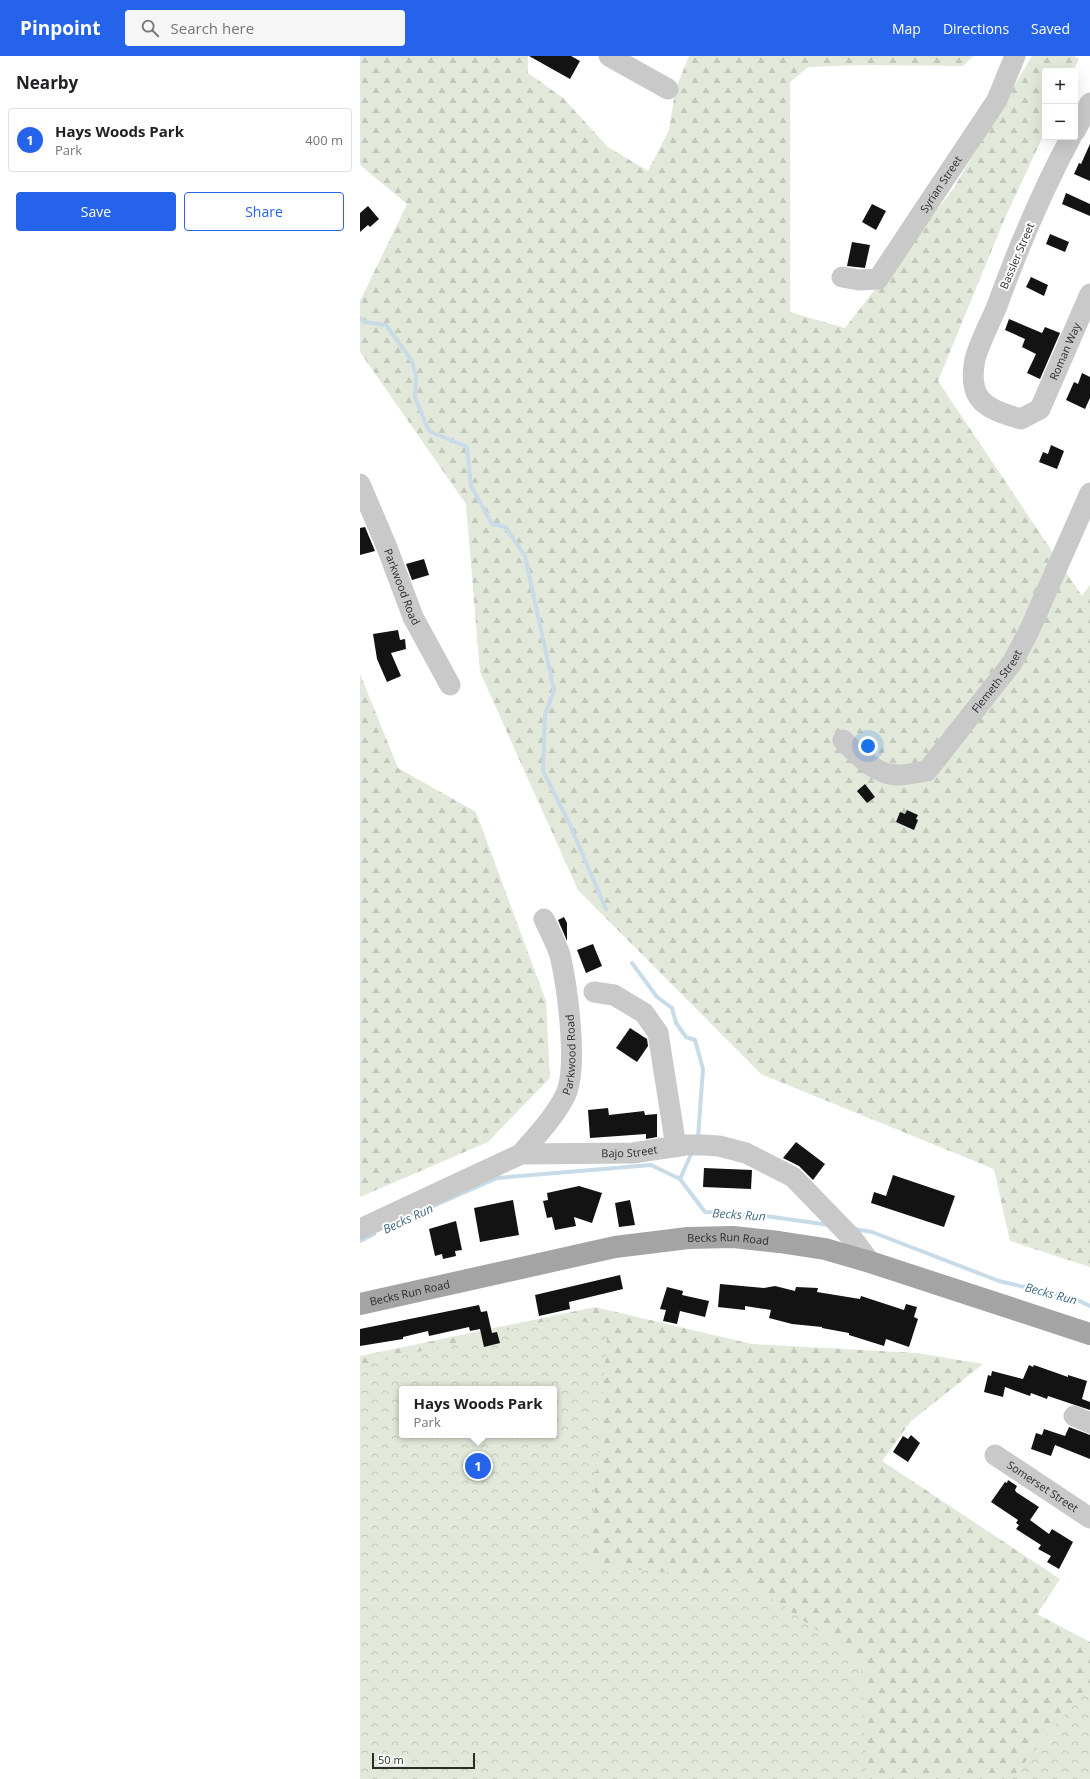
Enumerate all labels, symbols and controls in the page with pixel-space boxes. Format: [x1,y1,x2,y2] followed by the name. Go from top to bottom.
[125,10,405,46] search box
[20,15,101,41] text: Pinpoint
[139,17,161,39] icon: search
[171,18,254,38] text: Search here
[892,19,921,38] text: Map
[943,19,1009,38] text: Directions
[1031,19,1070,38] text: Saved
[1042,68,1078,140] map controls
[1042,68,1078,104] button: +
[16,71,78,94] text: Nearby
[1042,104,1078,140] button: −
[55,121,184,141] text: Hays Woods Park
[26,131,34,149] text: 1
[305,131,343,149] text: 400 m
[55,141,82,159] text: Park
[916,153,965,215] street label: Syrian Street
[16,192,176,231] button: Save
[184,192,344,231] button: Share
[996,220,1037,291] street label: Bassler Street
[1045,320,1084,382] street label: Roman Way
[381,546,424,627] street label: Parkwood Road
[968,647,1025,716] street label: Flemeth Street
[858,736,878,756] your location
[558,1014,578,1097] street label: Parkwood Road
[601,1141,658,1160] street label: Bajo Street
[380,1200,436,1238] water label: Becks Run
[712,1204,766,1225] water label: Becks Run
[687,1229,770,1248] street label: Becks Run Road
[368,1276,451,1309] street label: Becks Run Road
[1023,1278,1079,1309] water label: Becks Run
[399,1386,557,1438] popup
[414,1393,542,1413] text: Hays Woods Park
[414,1413,441,1431] text: Park
[465,1451,491,1481] pin: 1
[1004,1457,1081,1515] street label: Somerset Street
[372,1751,475,1770] scale bar
[378,1752,404,1767] text: 50 m

